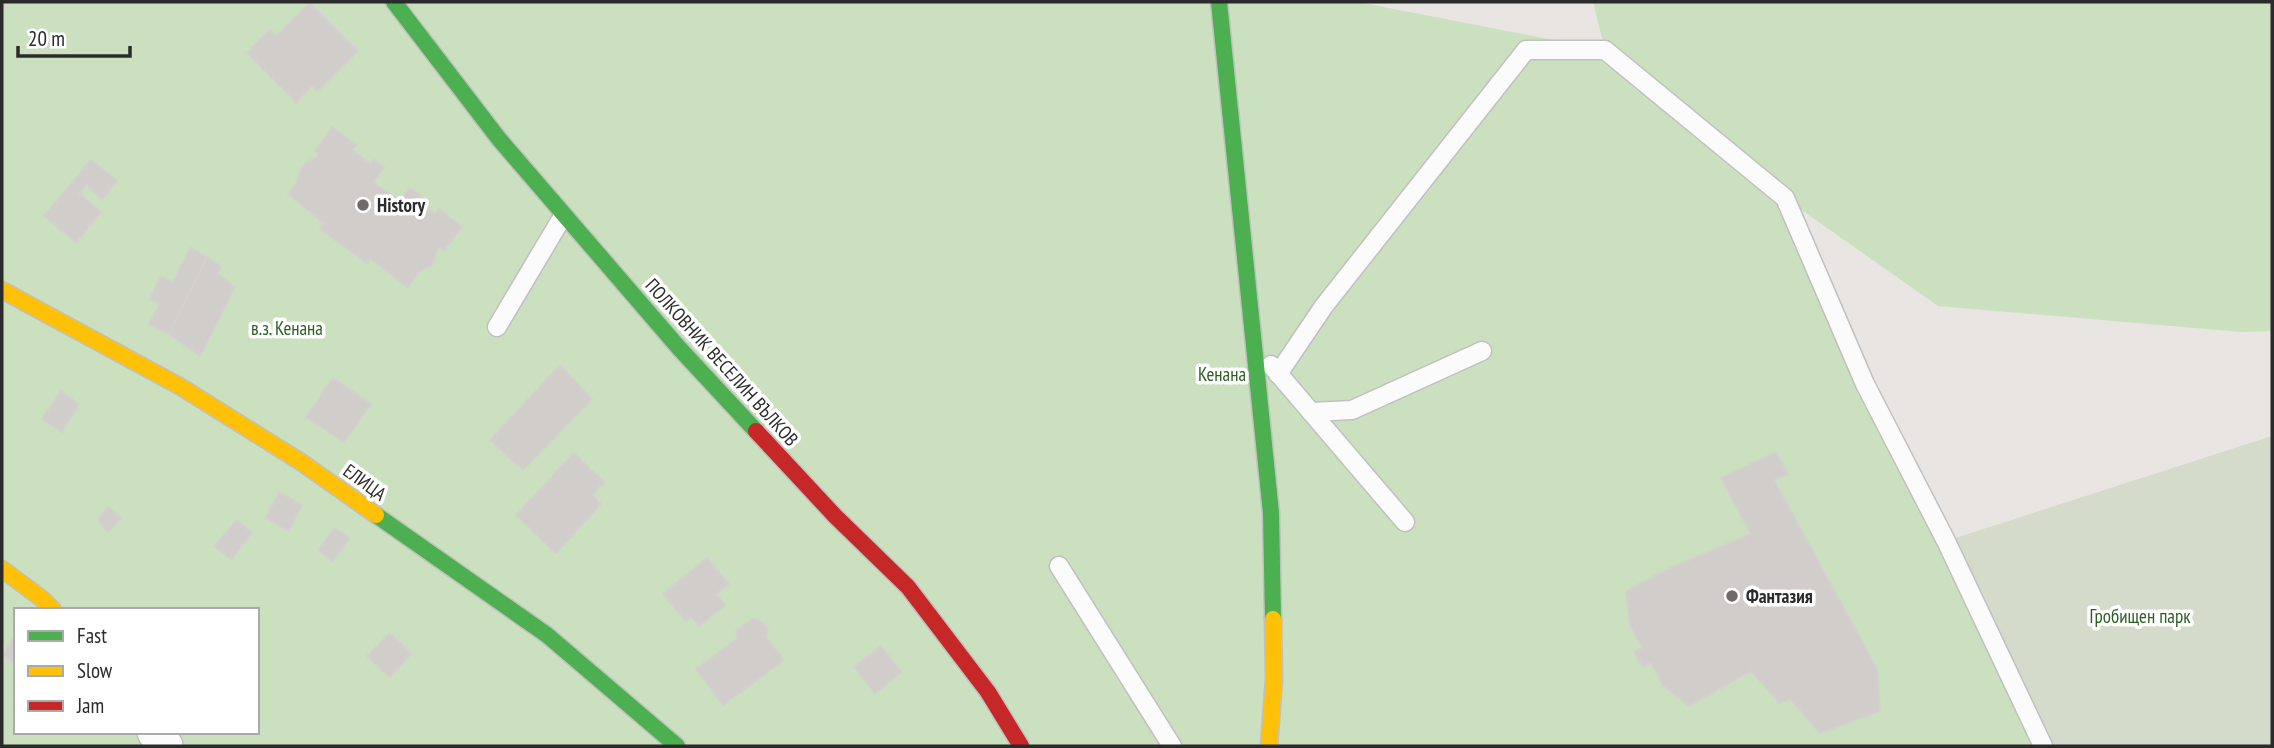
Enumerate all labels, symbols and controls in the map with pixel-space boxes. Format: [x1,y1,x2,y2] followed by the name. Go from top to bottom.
[18,14,130,58] scale bar
[28,25,65,52] text: 20 m
[377,193,426,217] place label: History
[355,197,371,213] marker: History
[640,273,804,451] street label: ПОЛКОВНИК ВЕСЕЛИН ВЪЛКОВ
[251,316,323,340] park label: в.з. Кенана
[1198,362,1246,386] park label: Кенана
[339,458,391,506] street label: ЕЛИЦА
[1746,584,1813,608] place label: Фантазия
[1724,588,1740,604] marker: Фантазия
[2089,604,2191,628] park label: Гробищен парк
[14,608,259,734] legend
[77,622,107,649] text: Fast
[77,657,113,684] text: Slow
[76,692,104,719] text: Jam

